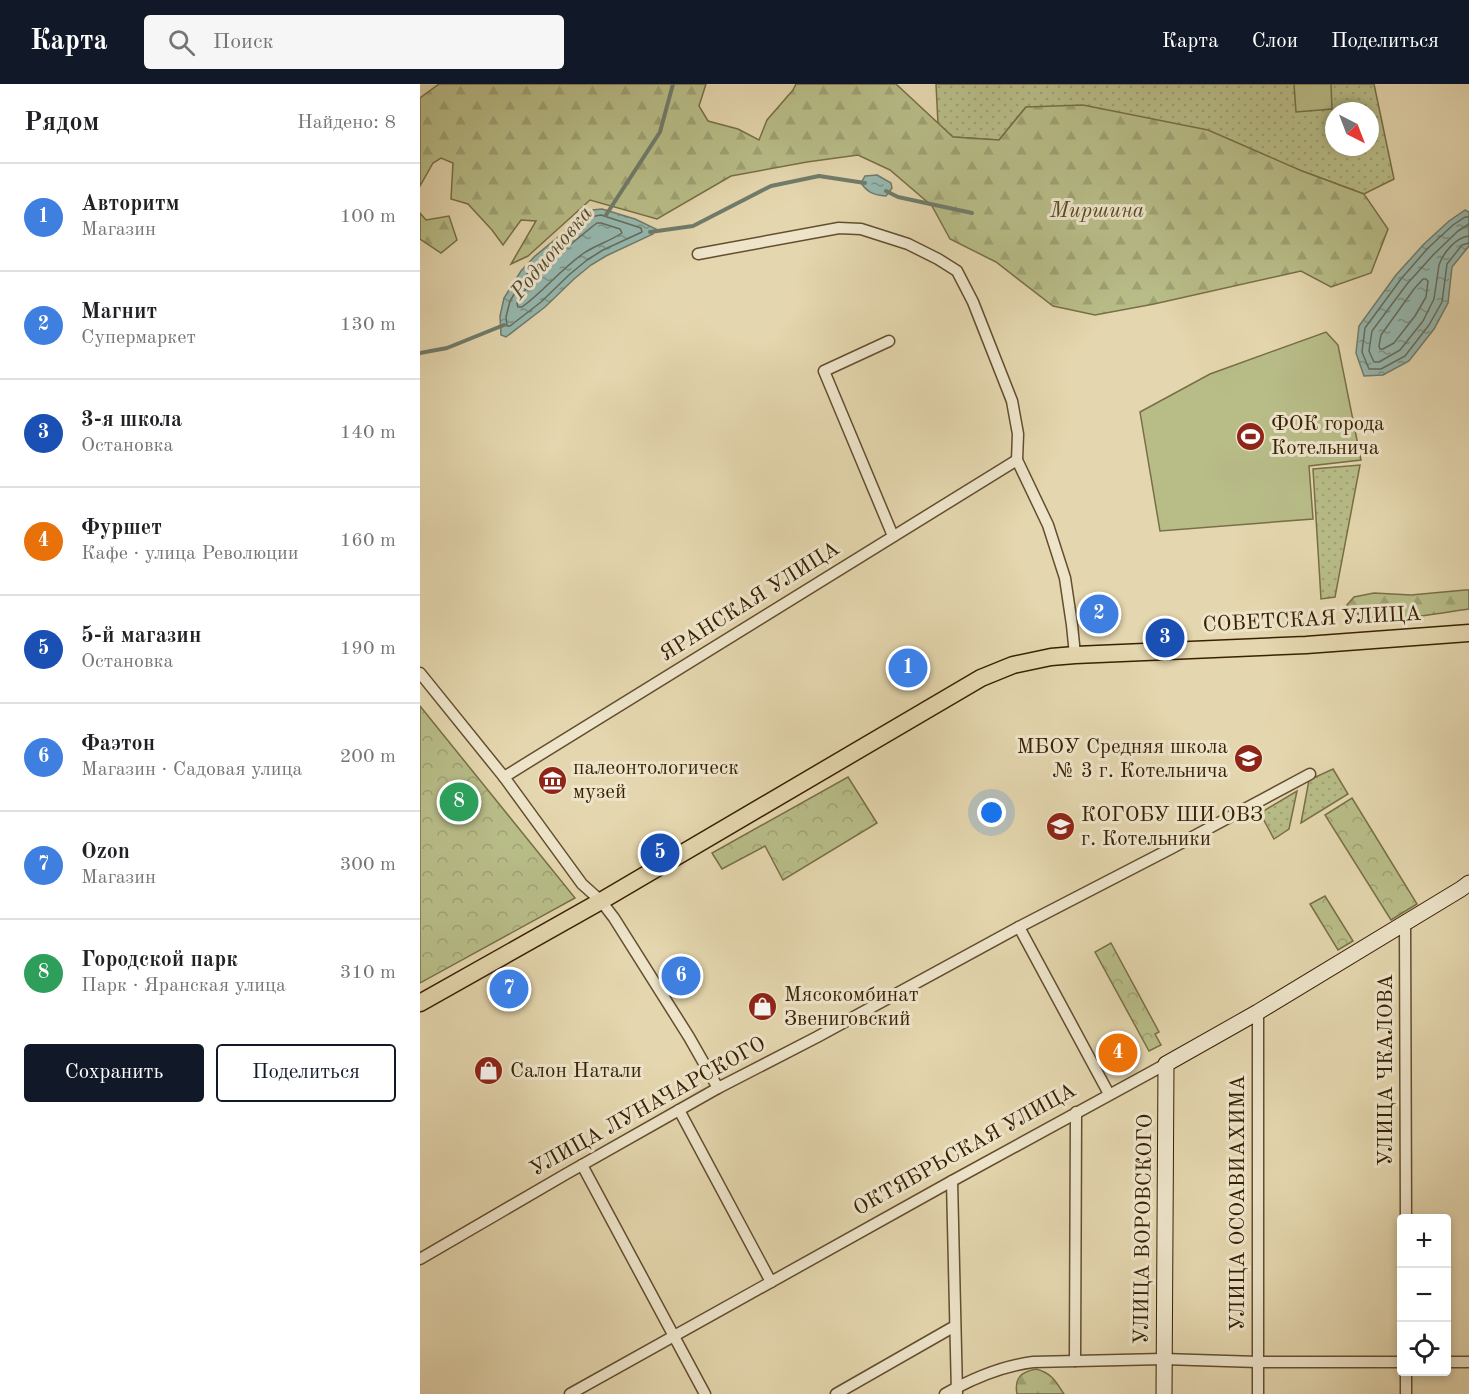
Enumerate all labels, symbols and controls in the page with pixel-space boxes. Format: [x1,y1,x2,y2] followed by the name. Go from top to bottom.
[144,15,564,69] search box
[165,26,198,59] icon: search
[30,28,108,56] text: Карта
[213,31,274,53] text: Поиск
[1162,31,1219,52] text: Карта
[1252,31,1298,52] text: Слои
[1331,31,1439,52] text: Поделиться
[1325,102,1379,156] north arrow
[24,110,99,136] text: Рядом
[297,113,396,133] text: Найдено: 8
[81,193,180,215] text: Авторитм
[1049,201,1144,222] park label: Миршина
[506,202,597,305] water label: Родионовка
[38,207,49,227] text: 1
[340,207,396,227] text: 100 m
[81,220,156,240] text: Магазин
[81,301,157,323] text: Магнит
[38,315,49,335] text: 2
[340,315,396,335] text: 130 m
[81,328,196,348] text: Супермаркет
[81,409,182,431] text: 3-я школа
[1271,414,1384,459] place label: ФОК города Котельнича
[1234,420,1266,452] sports icon: ФОК города Котельнича
[38,423,49,443] text: 3
[340,423,396,443] text: 140 m
[81,436,173,456] text: Остановка
[81,517,162,539] text: Фуршет
[38,531,49,551] text: 4
[340,531,396,551] text: 160 m
[657,538,843,666] street label: ЯРАНСКАЯ УЛИЦА
[81,544,299,564] text: Кафе · улица Революции
[1080,592,1118,636] pin: 2
[1202,604,1422,636] street label: СОВЕТСКАЯ УЛИЦА
[1146,616,1184,660] pin: 3
[81,625,201,647] text: 5-й магазин
[38,639,49,659] text: 5
[340,639,396,659] text: 190 m
[888,646,928,690] pin: 1
[81,652,173,672] text: Остановка
[81,733,155,755] text: Фаэтон
[1017,737,1228,782] place label: МБОУ Средняя школа № 3 г. Котельнича
[1233,743,1265,775] school or university icon: МБОУ Средняя школа № 3 г. Котельнича
[38,747,49,767] text: 6
[340,747,396,767] text: 200 m
[573,758,739,803] place label: палеонтологическ музей
[81,760,302,780] text: Магазин · Садовая улица
[536,764,568,796] museum icon: палеонтологическ музей
[440,780,478,824] pin: 8
[977,798,1006,827] your location
[1081,805,1263,850] place label: КОГОБУ ШИ ОВЗ г. Котельники
[1044,811,1076,843] school or university icon: КОГОБУ ШИ ОВЗ г. Котельники
[640,830,680,876] pin: 5
[81,841,130,863] text: Ozon
[38,855,49,875] text: 7
[340,855,396,875] text: 300 m
[81,868,156,888] text: Магазин
[81,949,238,971] text: Городской парк
[662,954,700,998] pin: 6
[38,963,49,983] text: 8
[340,963,396,983] text: 310 m
[490,966,529,1012] pin: 7
[1376,974,1397,1166] street label: УЛИЦА ЧКАЛОВА
[81,976,286,996] text: Парк · Яранская улица
[784,985,919,1030] place label: Мясокомбинат Звениговский
[747,991,779,1023] shop icon: Мясокомбинат Звениговский
[1098,1030,1138,1076] pin: 4
[527,1033,769,1181] street label: УЛИЦА ЛУНАЧАРСКОГО
[24,1044,204,1102] button: Сохранить
[216,1044,396,1102] button: Поделиться
[473,1055,505,1087] shop icon: Салон Натали
[510,1061,642,1082] place label: Салон Натали
[1228,1075,1249,1331] street label: УЛИЦА ОСОАВИАХИМА
[850,1080,1080,1220] street label: ОКТЯБРЬСКАЯ УЛИЦА
[1131,1113,1157,1345] street label: УЛИЦА ВОРОВСКОГО
[1397,1214,1451,1376] map controls
[1397,1214,1451,1268] button: +
[1397,1268,1451,1322] button: −
[1397,1322,1451,1376] button: locate

